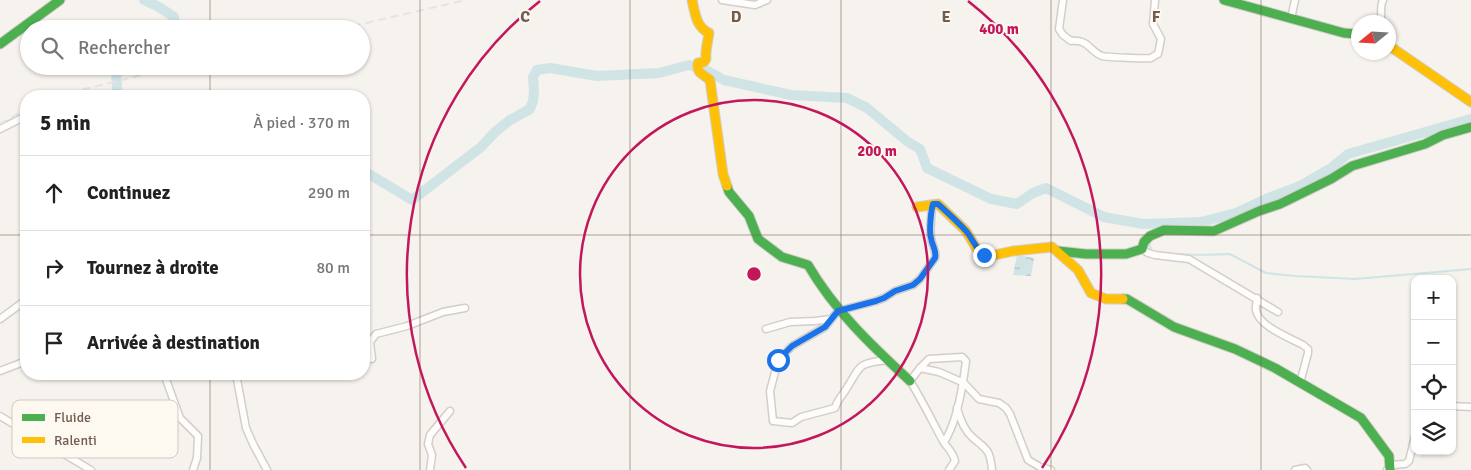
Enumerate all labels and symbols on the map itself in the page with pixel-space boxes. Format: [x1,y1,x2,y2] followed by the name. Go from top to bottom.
[520,7,530,27] text: C
[731,7,742,27] text: D
[941,7,951,27] text: E
[1152,7,1161,27] text: F
[1351,15,1396,60] north arrow
[979,20,1019,38] text: 400 m
[857,142,897,160] text: 200 m
[973,244,996,267] route end
[745,265,763,283] centre of rings
[767,349,790,372] route start
[12,400,178,458] legend
[54,409,91,426] text: Fluide
[54,432,97,449] text: Ralenti

